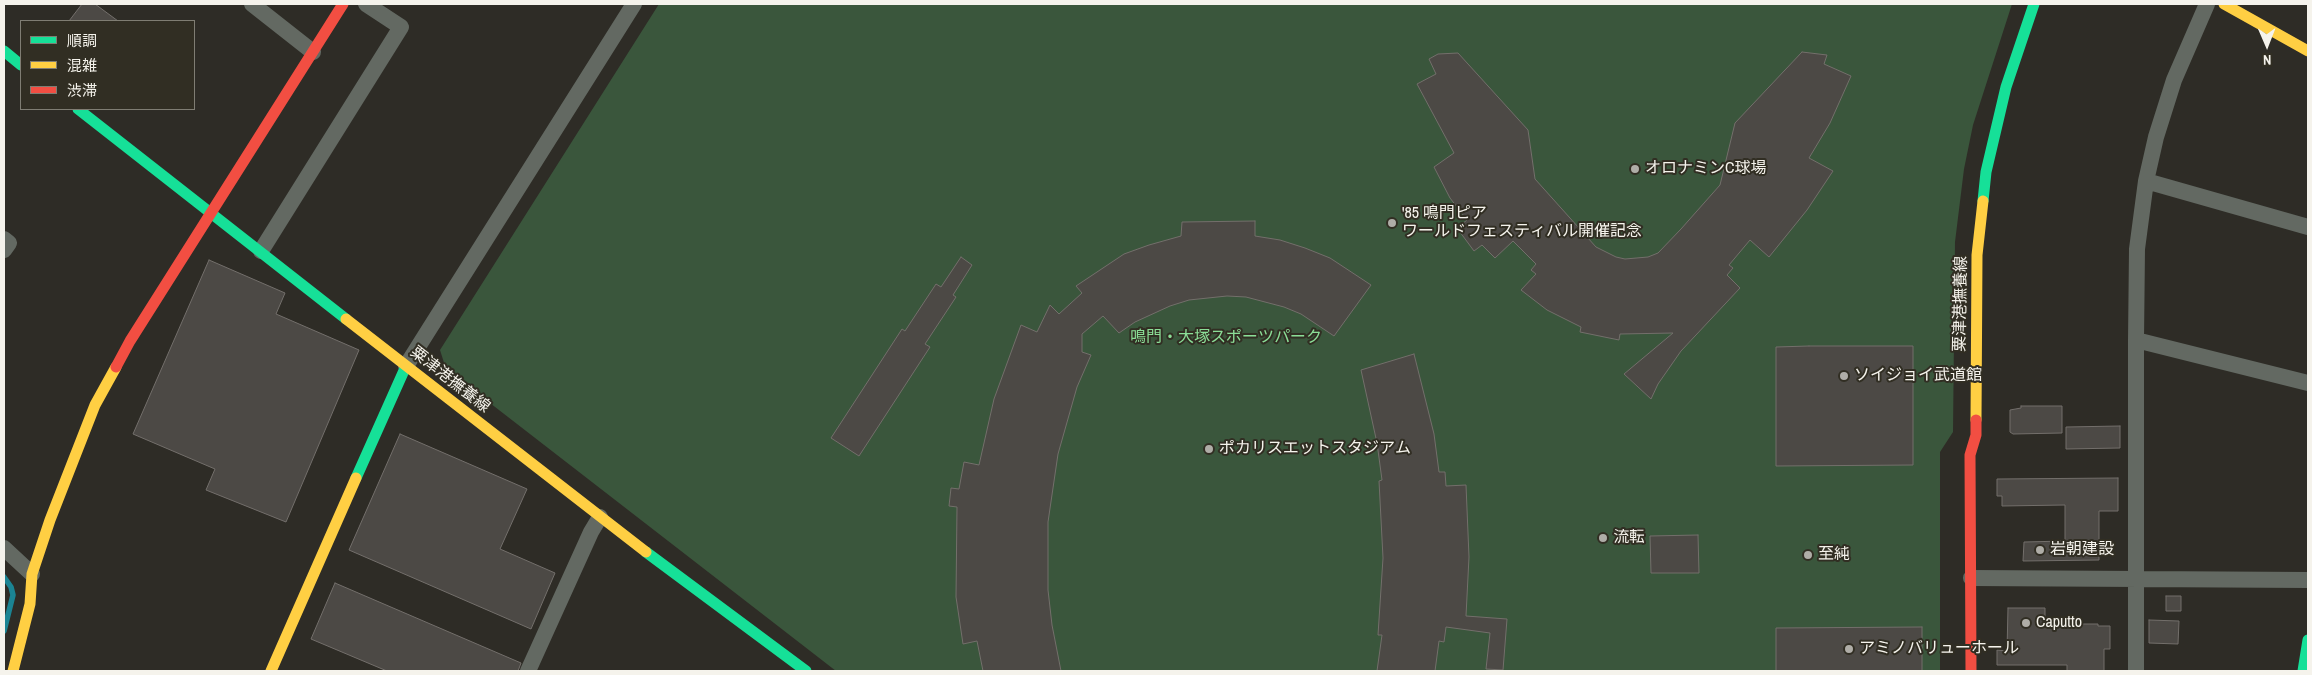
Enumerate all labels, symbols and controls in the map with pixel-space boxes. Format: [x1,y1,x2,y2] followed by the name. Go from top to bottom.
[20,20,195,110] legend
[2242,20,2292,70] north arrow
[67,30,97,51] text: 順調
[2263,51,2272,69] text: N
[67,55,97,76] text: 混雑
[67,80,97,101] text: 渋滞
[1645,159,1766,179] place label: オロナミンC球場
[1629,163,1641,175] marker: オロナミンC球場
[1402,204,1642,242] place label: '85 鳴門ピア ワールドフェスティバル開催記念
[1386,217,1398,229] marker: '85 鳴門ピア ワールドフェスティバル開催記念
[1951,256,1971,352] street label: 粟津港撫養線
[1130,328,1322,348] park label: 鳴門・大塚スポーツパーク
[406,343,494,417] street label: 粟津港撫養線
[1854,366,1982,386] place label: ソイジョイ武道館
[1838,370,1850,382] marker: ソイジョイ武道館
[1219,439,1411,459] place label: ポカリスエットスタジアム
[1203,443,1215,455] marker: ポカリスエットスタジアム
[1613,528,1645,548] place label: 流転
[1597,532,1609,544] marker: 流転
[2050,540,2114,560] place label: 岩朝建設
[2034,544,2046,556] marker: 岩朝建設
[1818,545,1850,565] place label: 至純
[1802,549,1814,561] marker: 至純
[2036,613,2082,633] place label: Caputto
[2020,617,2032,629] marker: Caputto
[1859,639,2019,659] place label: アミノバリューホール
[1843,643,1855,655] marker: アミノバリューホール

